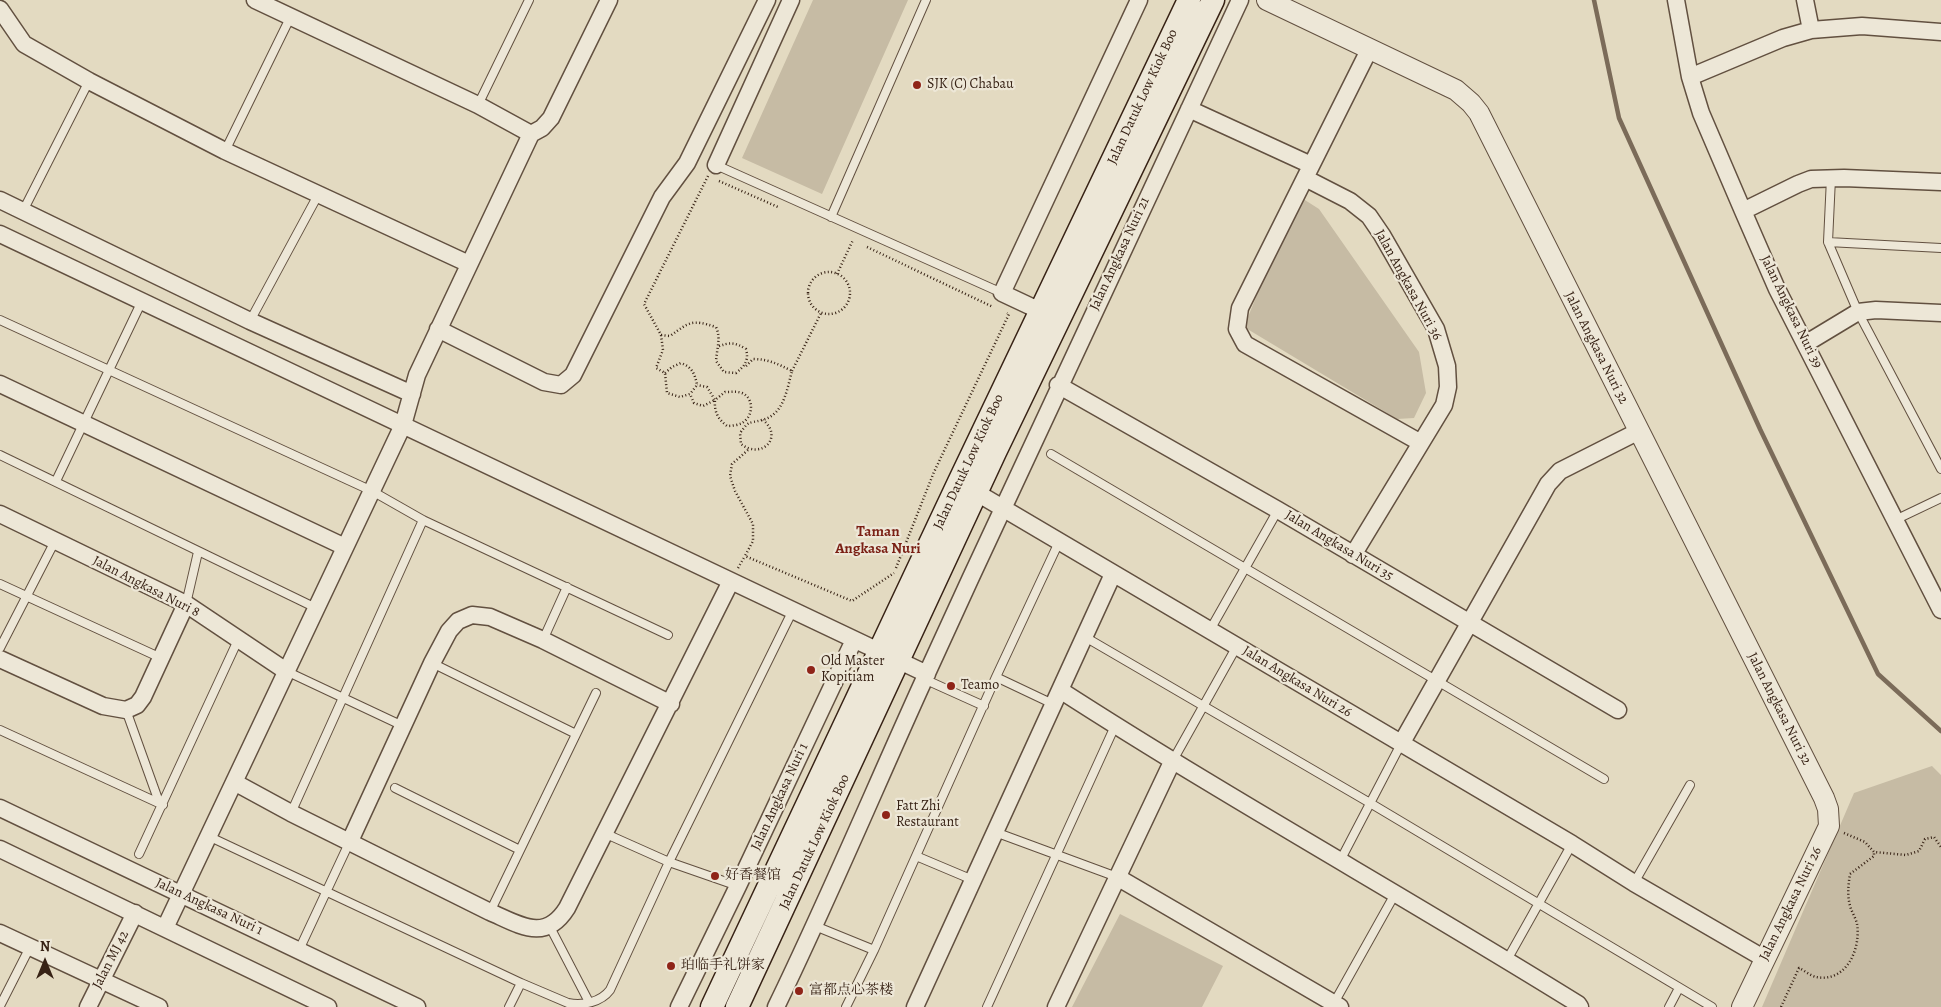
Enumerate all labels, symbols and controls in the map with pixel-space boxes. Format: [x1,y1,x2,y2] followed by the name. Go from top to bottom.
[1104,27,1182,167] street label: Jalan Datuk Low Kiok Boo
[927,77,1014,93] place label: SJK (C) Chabau
[911,79,923,91] marker: SJK (C) Chabau
[1086,195,1154,313] street label: Jalan Angkasa Nuri 21
[1371,227,1445,343] street label: Jalan Angkasa Nuri 36
[1756,253,1826,371] street label: Jalan Angkasa Nuri 39
[1560,289,1632,407] street label: Jalan Angkasa Nuri 32
[930,392,1008,532] street label: Jalan Datuk Low Kiok Boo
[1282,507,1396,585] street label: Jalan Angkasa Nuri 35
[835,523,921,558] district label: Taman Angkasa Nuri
[89,553,203,621] street label: Jalan Angkasa Nuri 8
[1239,643,1355,721] street label: Jalan Angkasa Nuri 26
[1743,650,1815,768] street label: Jalan Angkasa Nuri 32
[821,654,885,686] place label: Old Master Kopitiam
[805,664,817,676] marker: Old Master Kopitiam
[961,678,999,694] place label: Teamo
[945,680,957,692] marker: Teamo
[748,741,812,853] street label: Jalan Angkasa Nuri 1
[776,772,854,912] street label: Jalan Datuk Low Kiok Boo
[896,799,959,832] place label: Fatt Zhi Restaurant
[880,809,892,821] marker: Fatt Zhi Restaurant
[1756,844,1826,964] street label: Jalan Angkasa Nuri 26
[725,868,781,884] place label: 好香餐馆
[709,870,721,882] marker: 好香餐馆
[153,875,265,939] street label: Jalan Angkasa Nuri 1
[89,928,133,992] street label: Jalan MJ 42
[20,937,70,987] north arrow
[40,937,50,956] text: N
[681,958,765,974] place label: 珀临手礼饼家
[665,960,677,972] marker: 珀临手礼饼家
[809,983,893,999] place label: 富都点心茶楼
[793,985,805,997] marker: 富都点心茶楼

